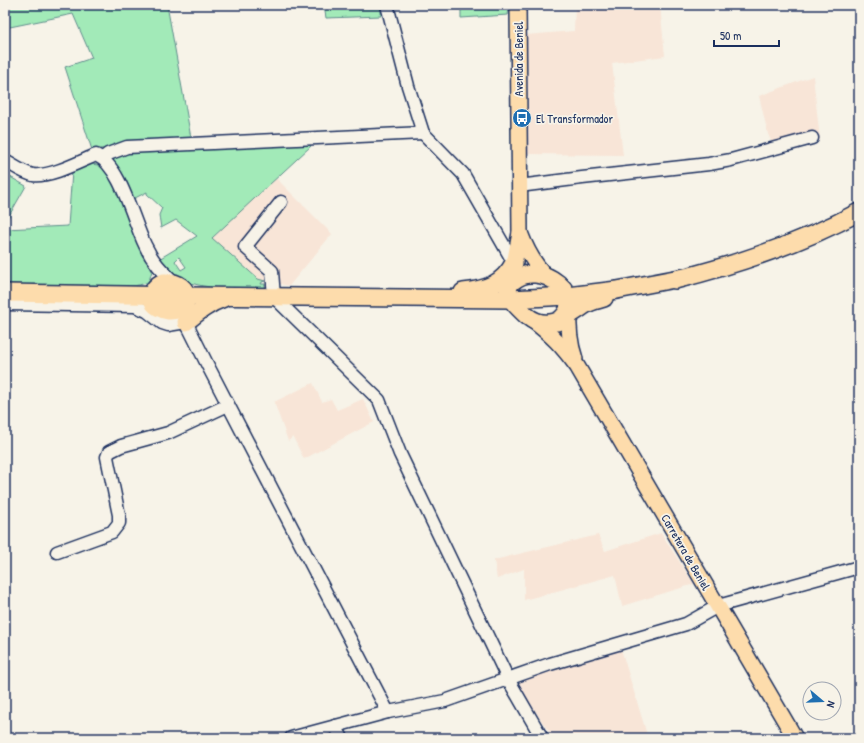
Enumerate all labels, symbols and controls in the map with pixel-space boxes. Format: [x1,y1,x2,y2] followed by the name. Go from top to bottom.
[510,21,527,96] street label: Avenida de Beniel
[714,22,779,48] scale bar
[720,27,741,44] text: 50 m
[511,107,533,129] bus stop icon: El Transformador
[536,110,613,127] place label: El Transformador
[657,511,715,594] street label: Carretera de Beniel
[802,681,842,721] north arrow
[824,699,839,709] text: N

